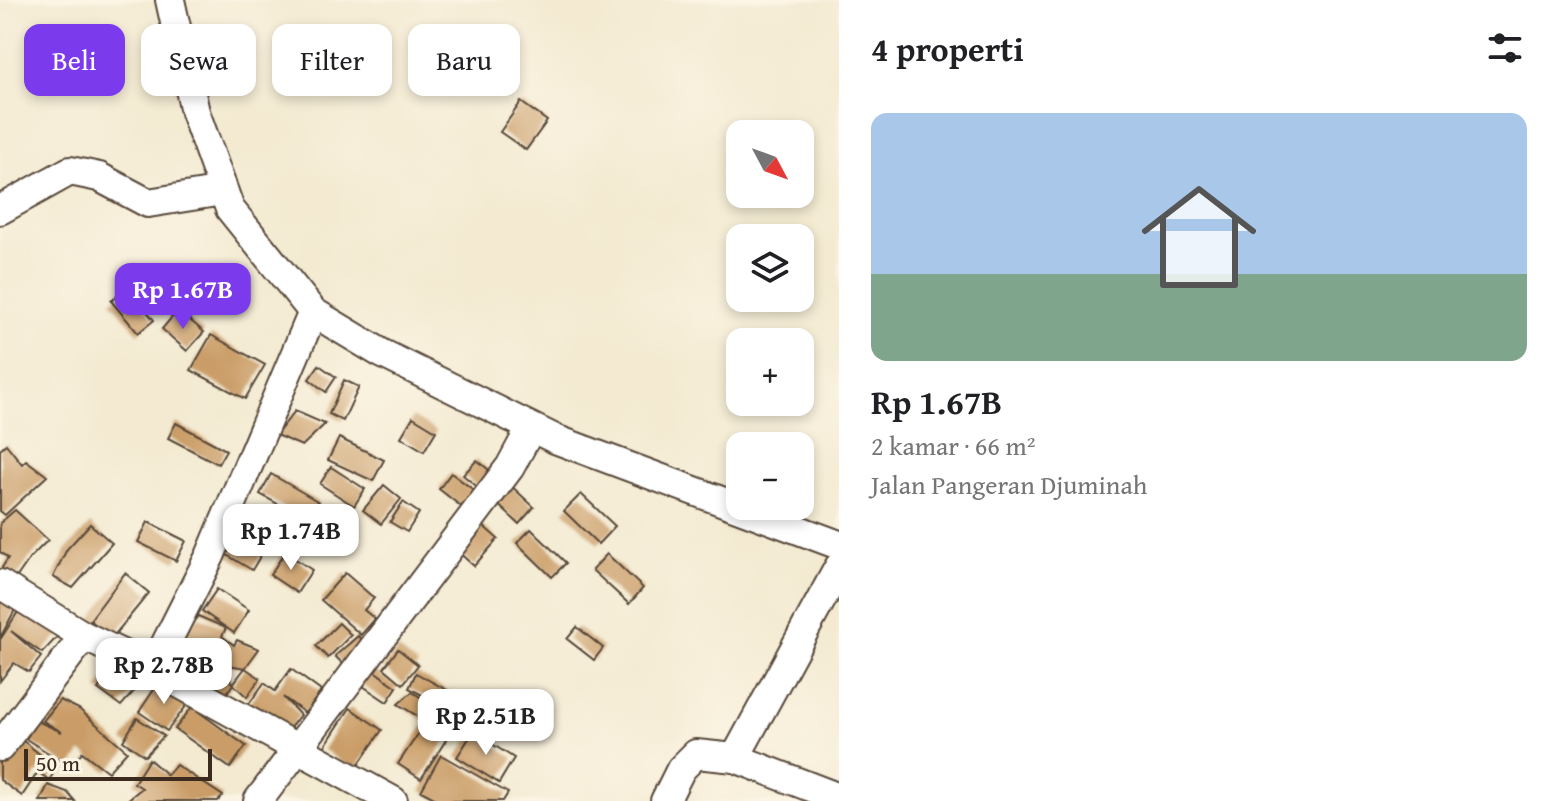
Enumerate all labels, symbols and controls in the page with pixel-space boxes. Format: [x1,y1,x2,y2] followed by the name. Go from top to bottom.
[24,24,125,96] chip: Beli
[141,24,256,96] chip: Sewa
[272,24,392,96] chip: Filter
[408,24,520,96] chip: Baru
[871,24,1024,73] text: 4 properti
[1483,26,1527,70] icon: filters
[726,120,814,208] north arrow
[726,120,814,520] map controls
[1127,165,1271,309] icon: home
[726,224,814,312] button: layers
[100,263,266,331] pin: Rp 1.67B
[133,269,233,308] text: Rp 1.67B
[726,328,814,416] button: +
[871,377,1002,426] text: Rp 1.67B
[871,426,1036,465] text: 2 kamar · 66 m²
[726,432,814,520] button: −
[871,465,1147,504] text: Jalan Pangeran Djuminah
[208,504,374,572] pin: Rp 1.74B
[241,510,341,549] text: Rp 1.74B
[81,638,247,706] pin: Rp 2.78B
[114,644,214,683] text: Rp 2.78B
[403,689,569,757] pin: Rp 2.51B
[436,695,536,734] text: Rp 2.51B
[24,745,212,781] scale bar
[36,747,80,779] text: 50 m

